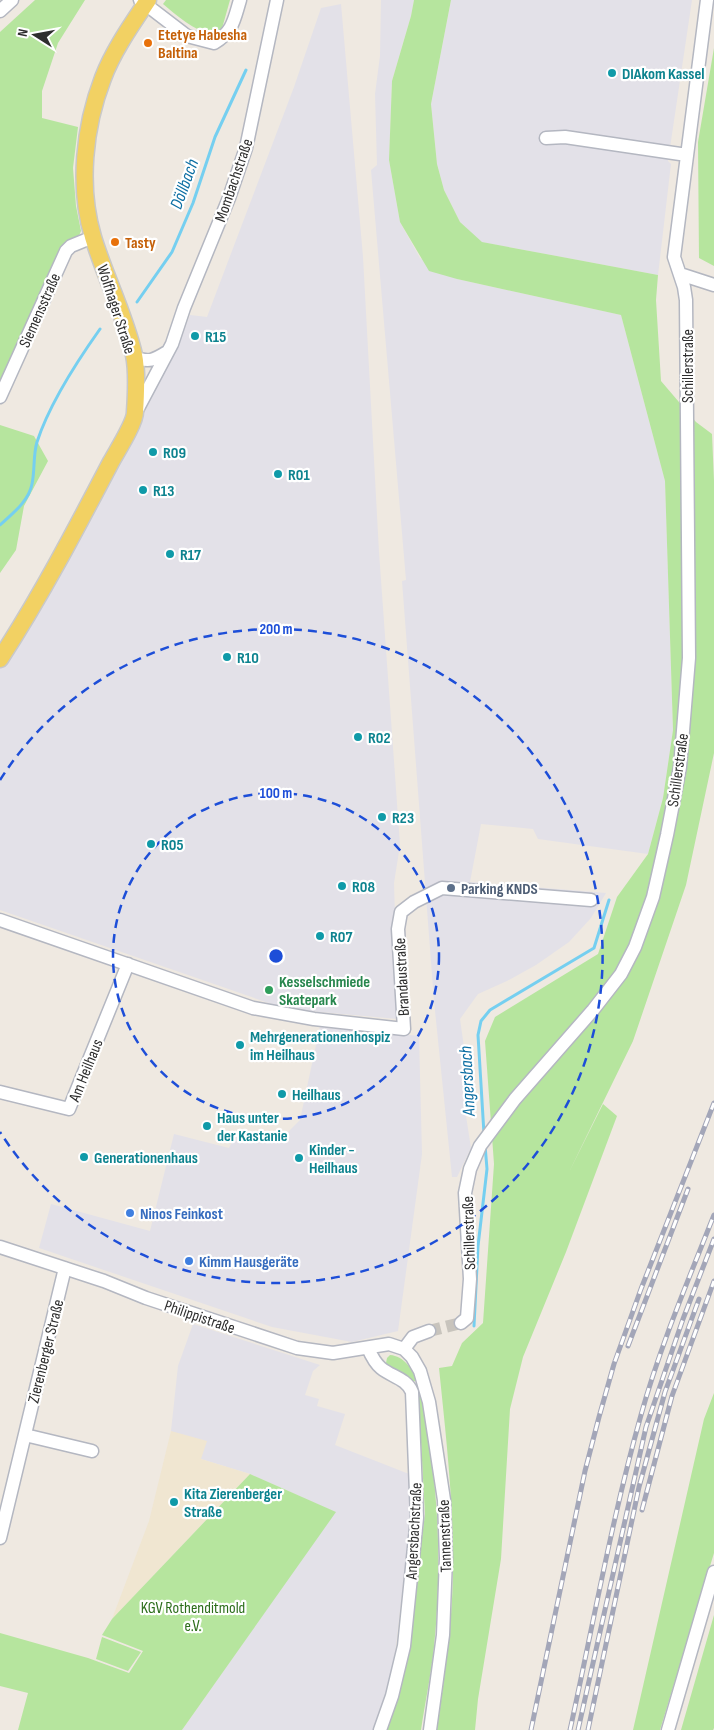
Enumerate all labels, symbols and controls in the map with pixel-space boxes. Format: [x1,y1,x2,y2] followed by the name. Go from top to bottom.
[10,10,60,60] north arrow
[158,26,247,63] place label: Etetye Habesha Baltina
[14,27,32,38] text: N
[142,37,154,49] marker: Etetye Habesha Baltina
[622,65,705,84] place label: DIAkom Kassel
[606,67,618,79] marker: DIAkom Kassel
[211,136,258,225] street label: Mombachstraße
[166,156,203,212] water label: Döllbach
[125,234,156,253] place label: Tasty
[109,236,121,248] marker: Tasty
[92,262,139,356] street label: Wolfhager Straße
[15,270,65,351] street label: Siemensstraße
[205,328,226,347] place label: R15
[679,329,698,403] street label: Schillerstraße
[189,330,201,342] marker: R15
[163,444,186,463] place label: R09
[147,446,159,458] marker: R09
[288,466,310,485] place label: R01
[272,468,284,480] marker: R01
[153,482,174,501] place label: R13
[137,484,149,496] marker: R13
[180,546,201,565] place label: R17
[164,548,176,560] marker: R17
[259,620,293,639] text: 200 m
[237,649,259,668] place label: R10
[221,651,233,663] marker: R10
[368,729,390,748] place label: R02
[352,731,364,743] marker: R02
[664,732,693,808] street label: Schillerstraße
[260,784,292,803] text: 100 m
[392,809,414,828] place label: R23
[376,811,388,823] marker: R23
[161,836,183,855] place label: R05
[145,838,157,850] marker: R05
[352,878,375,897] place label: R08
[336,880,348,892] marker: R08
[461,880,538,899] place label: Parking KNDS
[445,882,457,894] marker: Parking KNDS
[330,928,352,947] place label: R07
[314,930,326,942] marker: R07
[391,937,414,1016] street label: Brandaustraße
[267,947,285,965] centre of rings
[279,973,370,1010] place label: Kesselschmiede Skatepark
[263,984,275,996] marker: Kesselschmiede Skatepark
[250,1028,391,1065] place label: Mehrgenerationenhospiz im Heilhaus
[65,1036,108,1106] street label: Am Heilhaus
[234,1039,246,1051] marker: Mehrgenerationenhospiz im Heilhaus
[455,1045,480,1118] water label: Angersbach
[292,1086,341,1105] place label: Heilhaus
[276,1088,288,1100] marker: Heilhaus
[217,1109,288,1146] place label: Haus unter der Kastanie
[201,1120,213,1132] marker: Haus unter der Kastanie
[309,1141,358,1178] place label: Kinder - Heilhaus
[94,1149,198,1168] place label: Generationenhaus
[78,1151,90,1163] marker: Generationenhaus
[293,1152,305,1164] marker: Kinder - Heilhaus
[459,1196,480,1270] street label: Schillerstraße
[140,1205,223,1224] place label: Ninos Feinkost
[124,1207,136,1219] marker: Ninos Feinkost
[199,1253,299,1272] place label: Kimm Hausgeräte
[183,1255,195,1267] marker: Kimm Hausgeräte
[162,1296,237,1338] street label: Philippistraße
[24,1298,69,1405] street label: Zierenberger Straße
[402,1482,427,1581] street label: Angersbachstraße
[184,1485,282,1522] place label: Kita Zierenberger Straße
[168,1496,180,1508] marker: Kita Zierenberger Straße
[435,1499,456,1573] street label: Tannenstraße
[141,1599,245,1636] park label: KGV Rothenditmold e.V.

